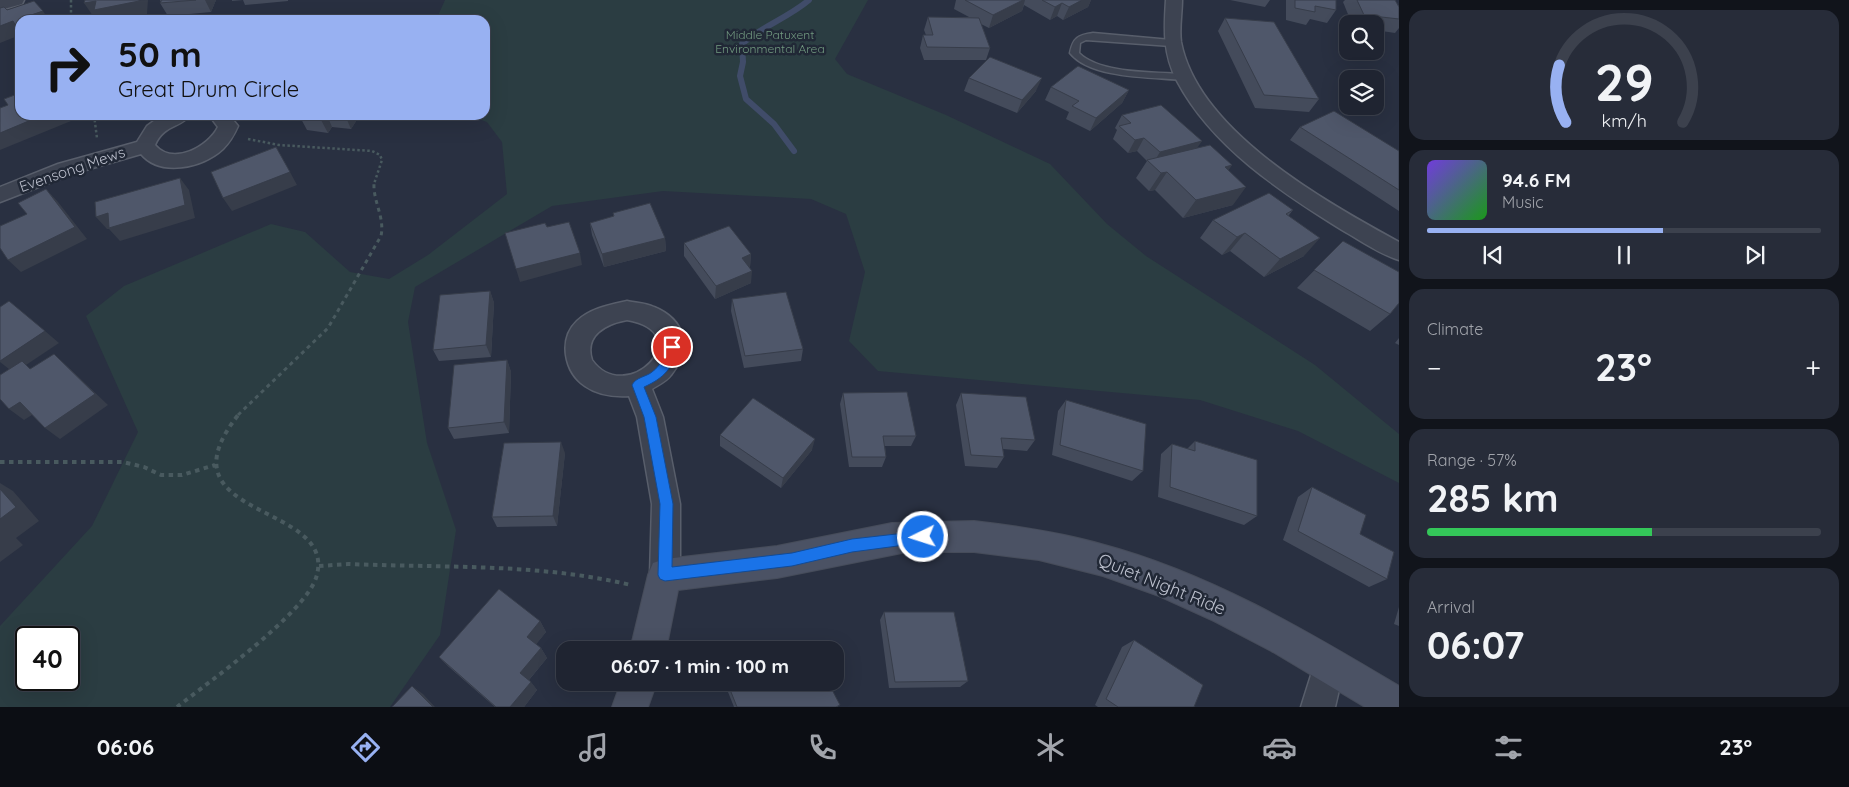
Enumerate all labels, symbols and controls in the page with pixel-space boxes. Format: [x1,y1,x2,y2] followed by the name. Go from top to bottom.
[1339,15,1384,115] map controls
[1339,15,1384,60] button: search
[715,27,825,56] park label: Middle Patuxent Environmental Area
[118,32,202,76] text: 50 m
[35,35,100,100] icon: right
[1594,49,1654,114] text: 29
[1339,70,1384,115] button: layers
[118,75,299,103] text: Great Drum Circle
[1601,109,1647,131] text: km/h
[17,142,127,196] street label: Evensong Mews
[1502,168,1571,192] text: 94.6 FM
[1502,192,1544,212] text: Music
[1479,241,1507,269] icon: previous
[1610,241,1638,269] icon: pause
[1741,241,1769,269] icon: next
[1427,319,1483,339] text: Climate
[651,326,693,368] pin
[658,333,686,361] icon: arrive
[1595,343,1652,391] text: 23°
[1427,350,1442,385] text: −
[1805,350,1821,385] text: +
[1427,450,1517,470] text: Range · 57%
[1427,474,1559,522] text: 285 km
[896,510,948,562] position arrow
[1095,548,1229,620] street label: Quiet Night Ride
[1427,597,1475,617] text: Arrival
[1427,621,1524,669] text: 06:07
[15,626,80,691] speed limit sign: 40
[611,654,789,678] text: 06:07 · 1 min · 100 m
[348,730,383,765] icon: directions
[576,730,611,765] icon: music
[805,730,840,765] icon: phone
[1033,730,1068,765] icon: climate
[1262,730,1297,765] icon: car
[1491,730,1526,765] icon: filters
[97,733,154,761] text: 06:06
[1719,733,1752,761] text: 23°

